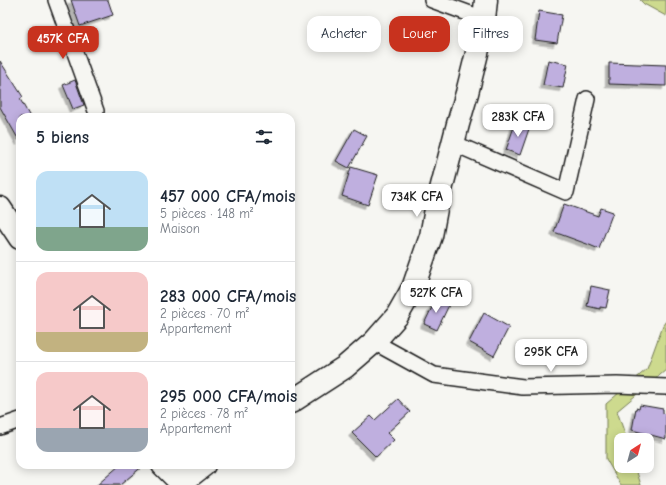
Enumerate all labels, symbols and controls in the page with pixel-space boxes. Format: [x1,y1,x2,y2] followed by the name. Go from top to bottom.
[307,16,381,52] chip: Acheter
[389,16,450,52] chip: Louer
[458,16,523,52] chip: Filtres
[22,26,104,60] pin: 457K CFA
[37,31,89,46] text: 457K CFA
[477,104,559,138] pin: 283K CFA
[491,109,545,124] text: 283K CFA
[253,126,275,148] icon: filters
[36,128,89,147] text: 5 biens
[376,184,458,218] pin: 734K CFA
[68,187,116,235] icon: home
[160,187,295,206] text: 457 000 CFA/mois
[391,189,443,204] text: 734K CFA
[160,206,253,221] text: 5 pièces · 148 m²
[160,221,200,236] text: Maison
[395,280,477,314] pin: 527K CFA
[410,285,462,300] text: 527K CFA
[160,287,296,306] text: 283 000 CFA/mois
[68,288,116,336] icon: home
[160,306,249,321] text: 2 pièces · 70 m²
[160,321,231,336] text: Appartement
[510,339,592,373] pin: 295K CFA
[524,344,578,359] text: 295K CFA
[160,387,297,406] text: 295 000 CFA/mois
[68,388,116,436] icon: home
[160,406,248,421] text: 2 pièces · 78 m²
[160,421,231,436] text: Appartement
[614,433,654,473] north arrow
[614,433,654,473] map controls

